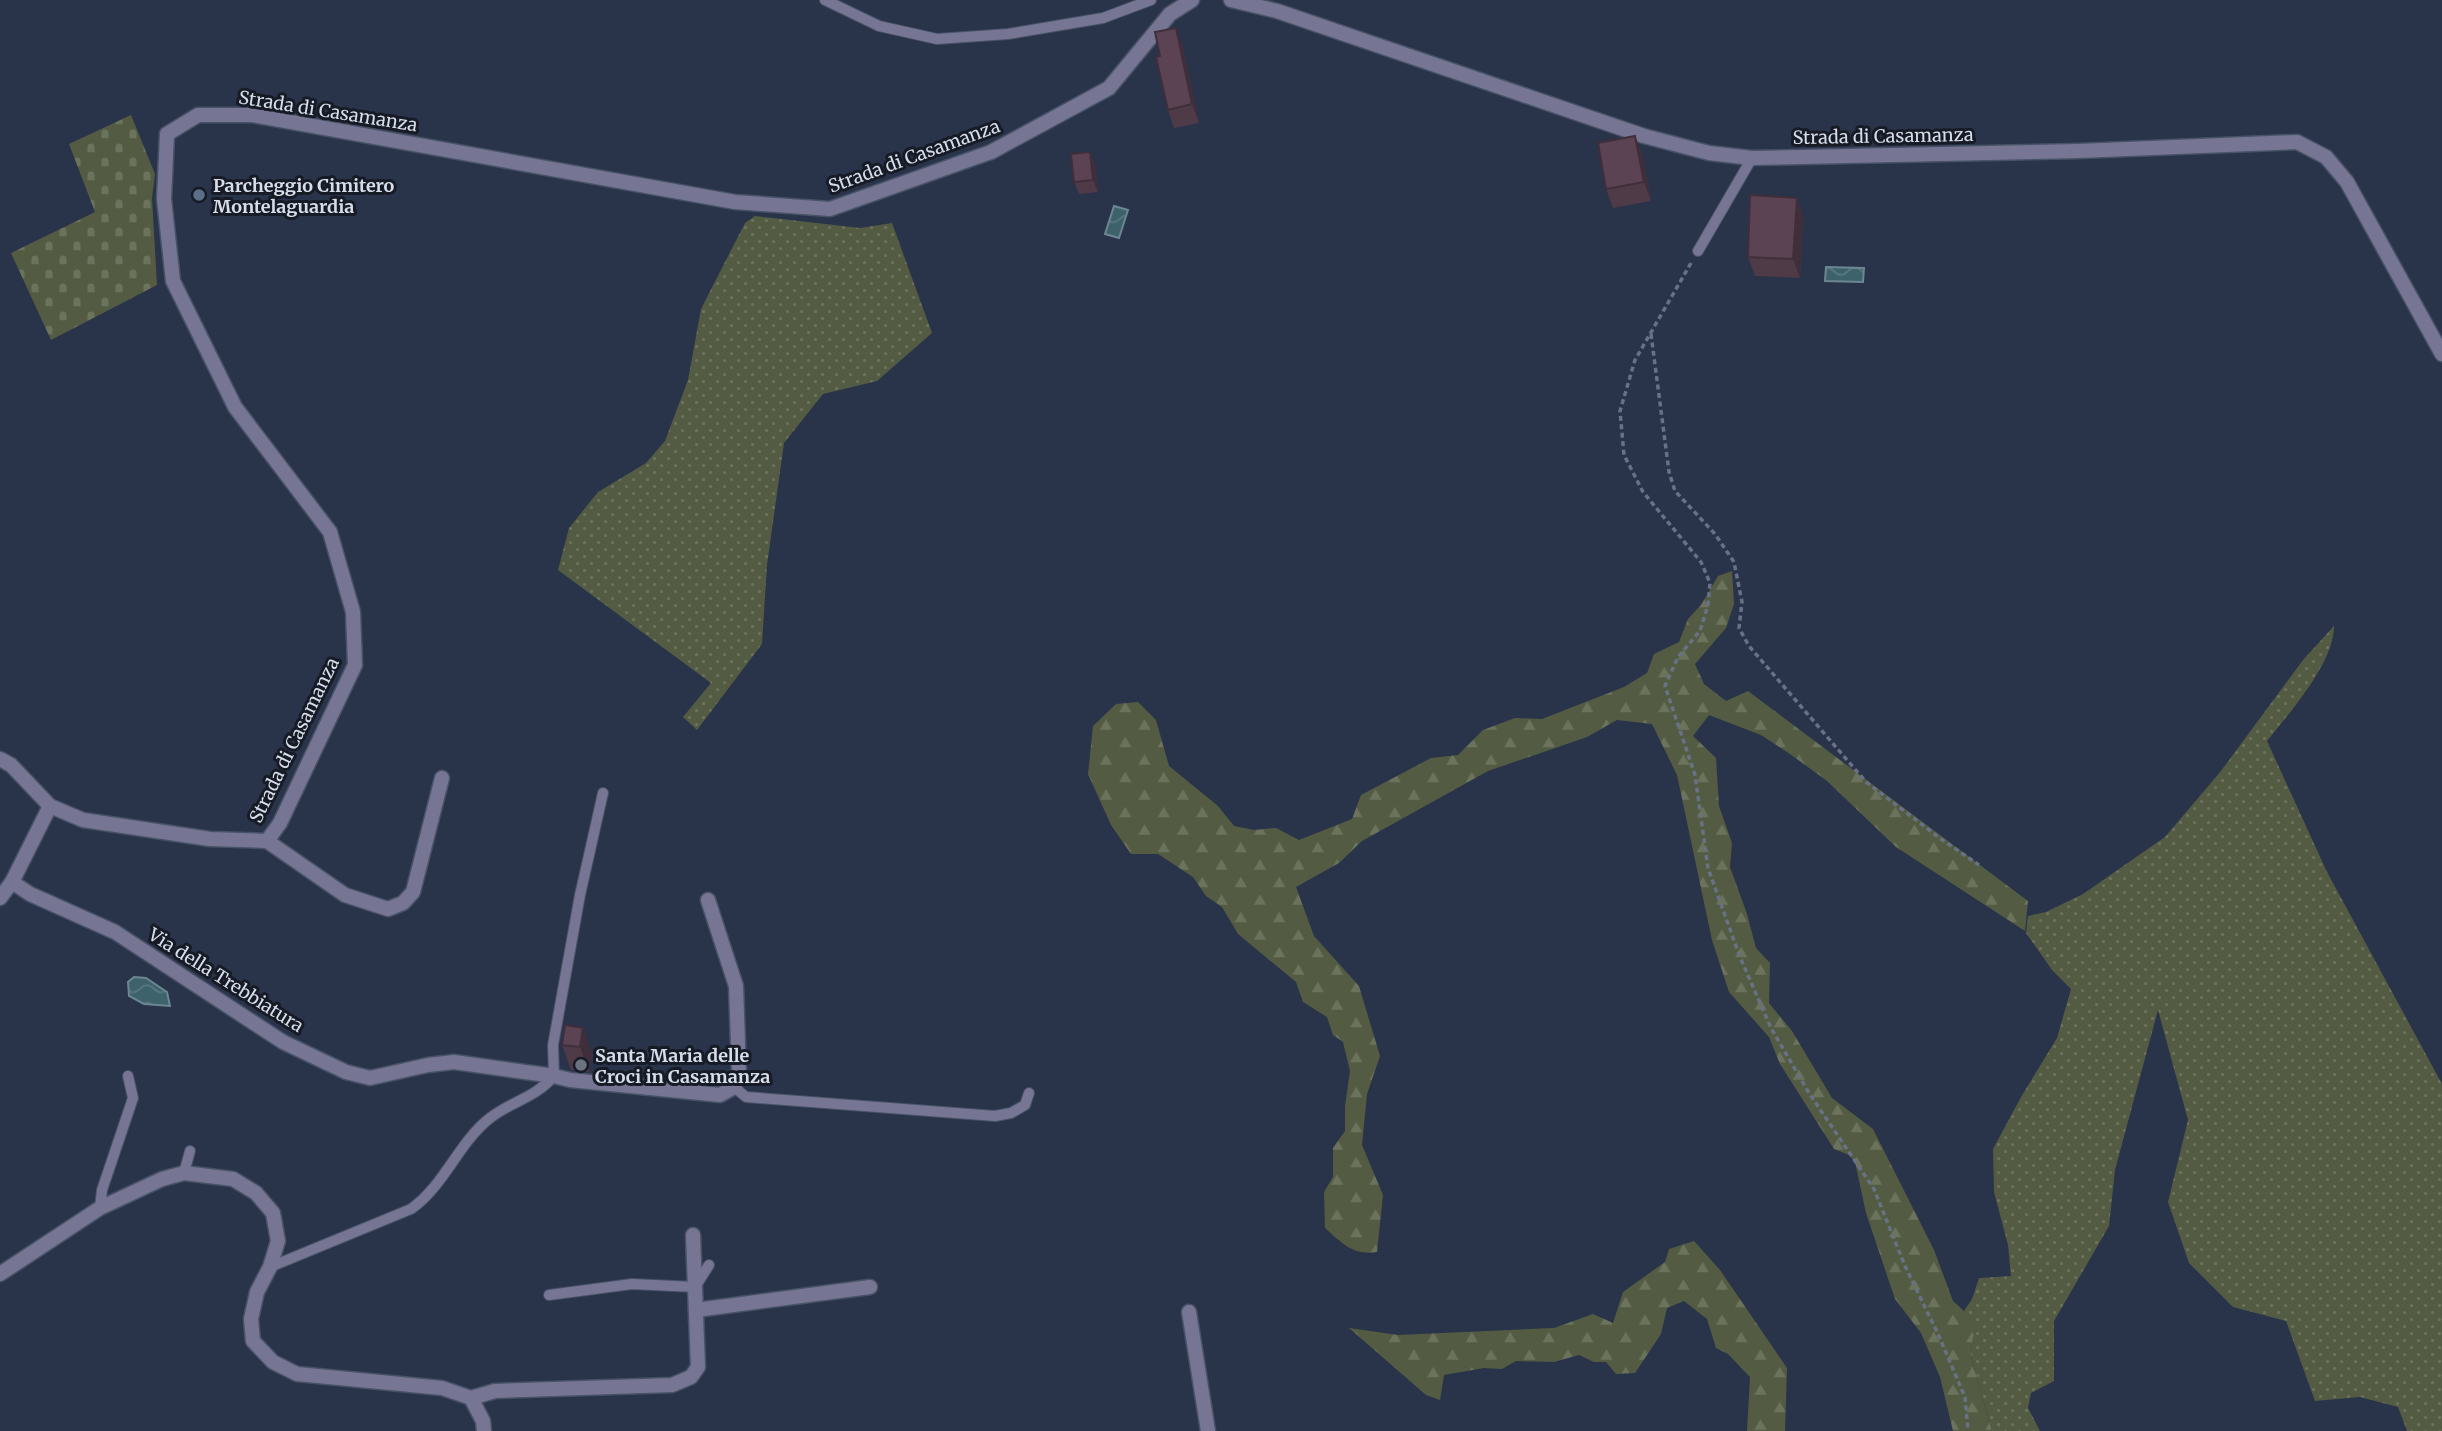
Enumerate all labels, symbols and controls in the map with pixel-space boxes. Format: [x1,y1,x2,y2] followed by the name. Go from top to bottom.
[237,85,419,137] street label: Strada di Casamanza
[825,114,1003,198] street label: Strada di Casamanza
[1792,123,1974,149] street label: Strada di Casamanza
[213,174,395,218] place label: Parcheggio Cimitero Montelaguardia
[191,187,207,203] marker: Parcheggio Cimitero Montelaguardia
[244,653,344,826] street label: Strada di Casamanza
[143,922,308,1037] street label: Via della Trebbiatura
[595,1044,770,1088] place label: Santa Maria delle Croci in Casamanza
[573,1057,589,1073] marker: Santa Maria delle Croci in Casamanza

